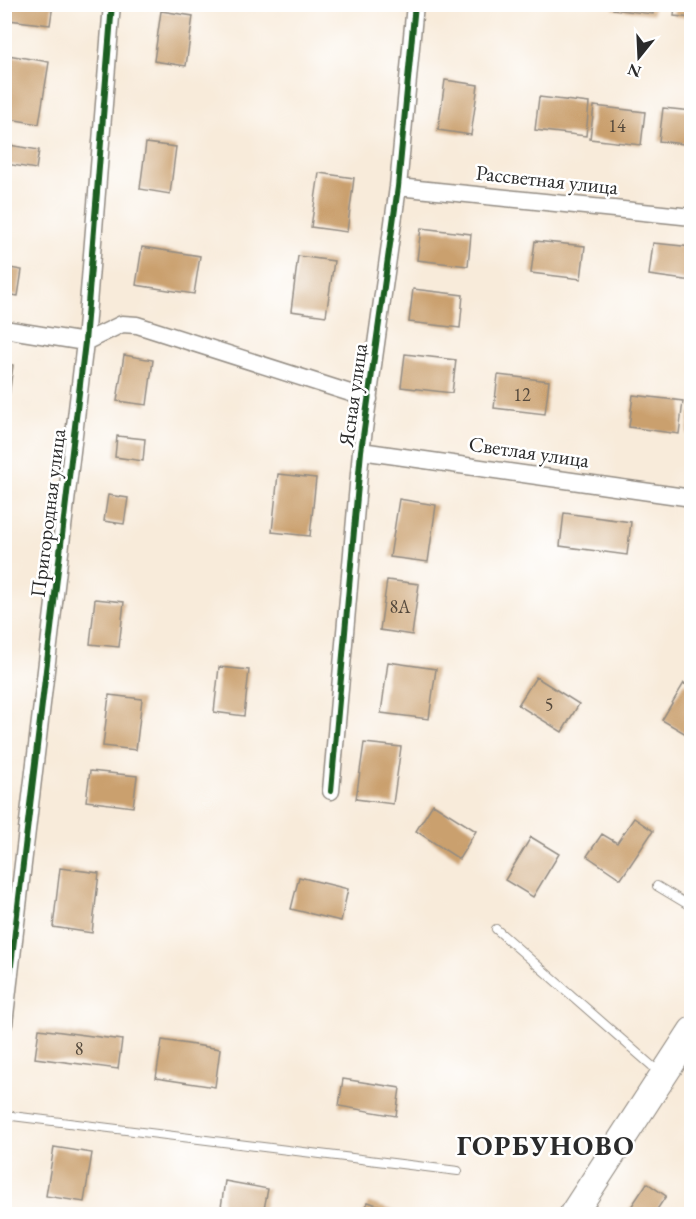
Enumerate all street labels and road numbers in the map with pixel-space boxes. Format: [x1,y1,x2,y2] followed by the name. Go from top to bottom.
[475,159,620,200] street label: Рассветная улица
[332,341,373,449] street label: Ясная улица
[24,427,71,599] street label: Пригородная улица
[467,430,592,473] street label: Светлая улица

